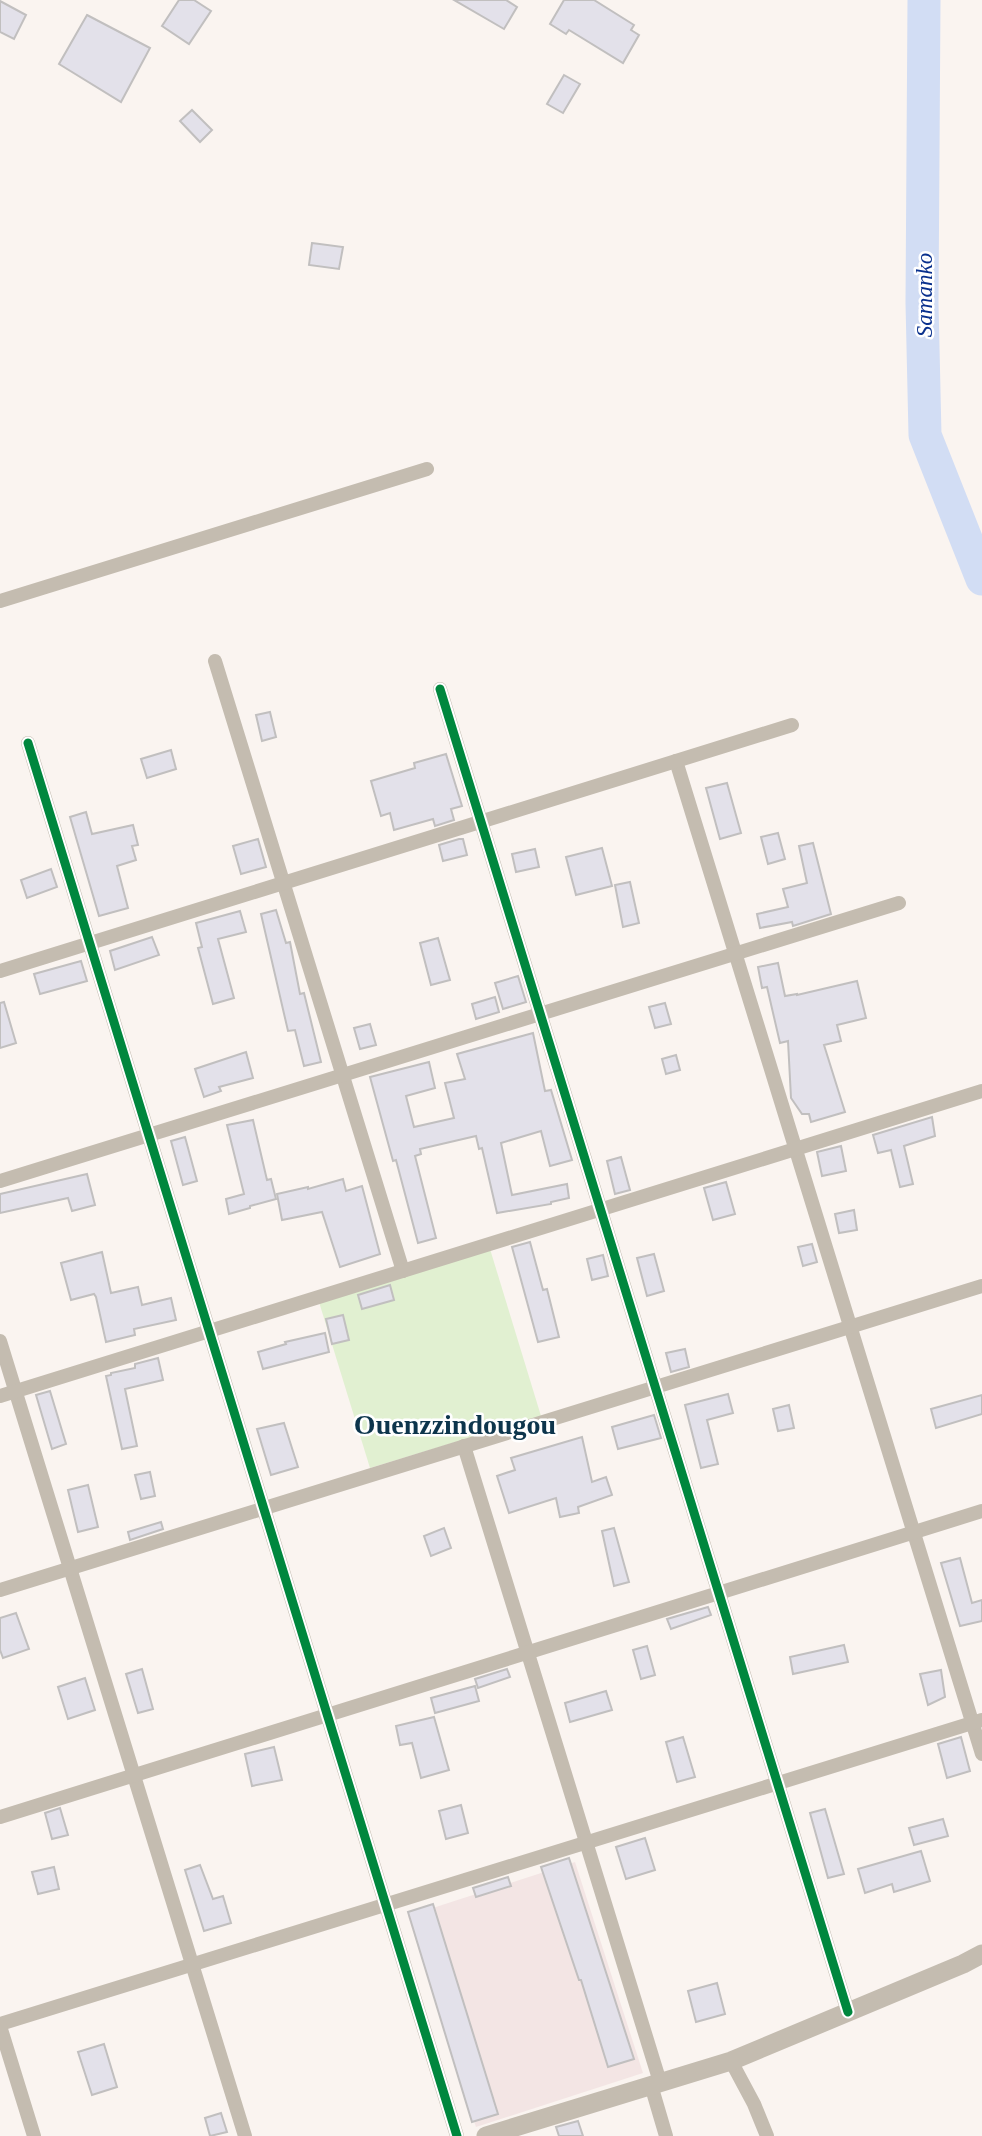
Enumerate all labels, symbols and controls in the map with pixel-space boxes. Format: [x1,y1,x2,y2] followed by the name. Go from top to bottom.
[912,253,937,337] water label: Samanko
[354,1409,556,1440] district label: Ouenzzindougou

